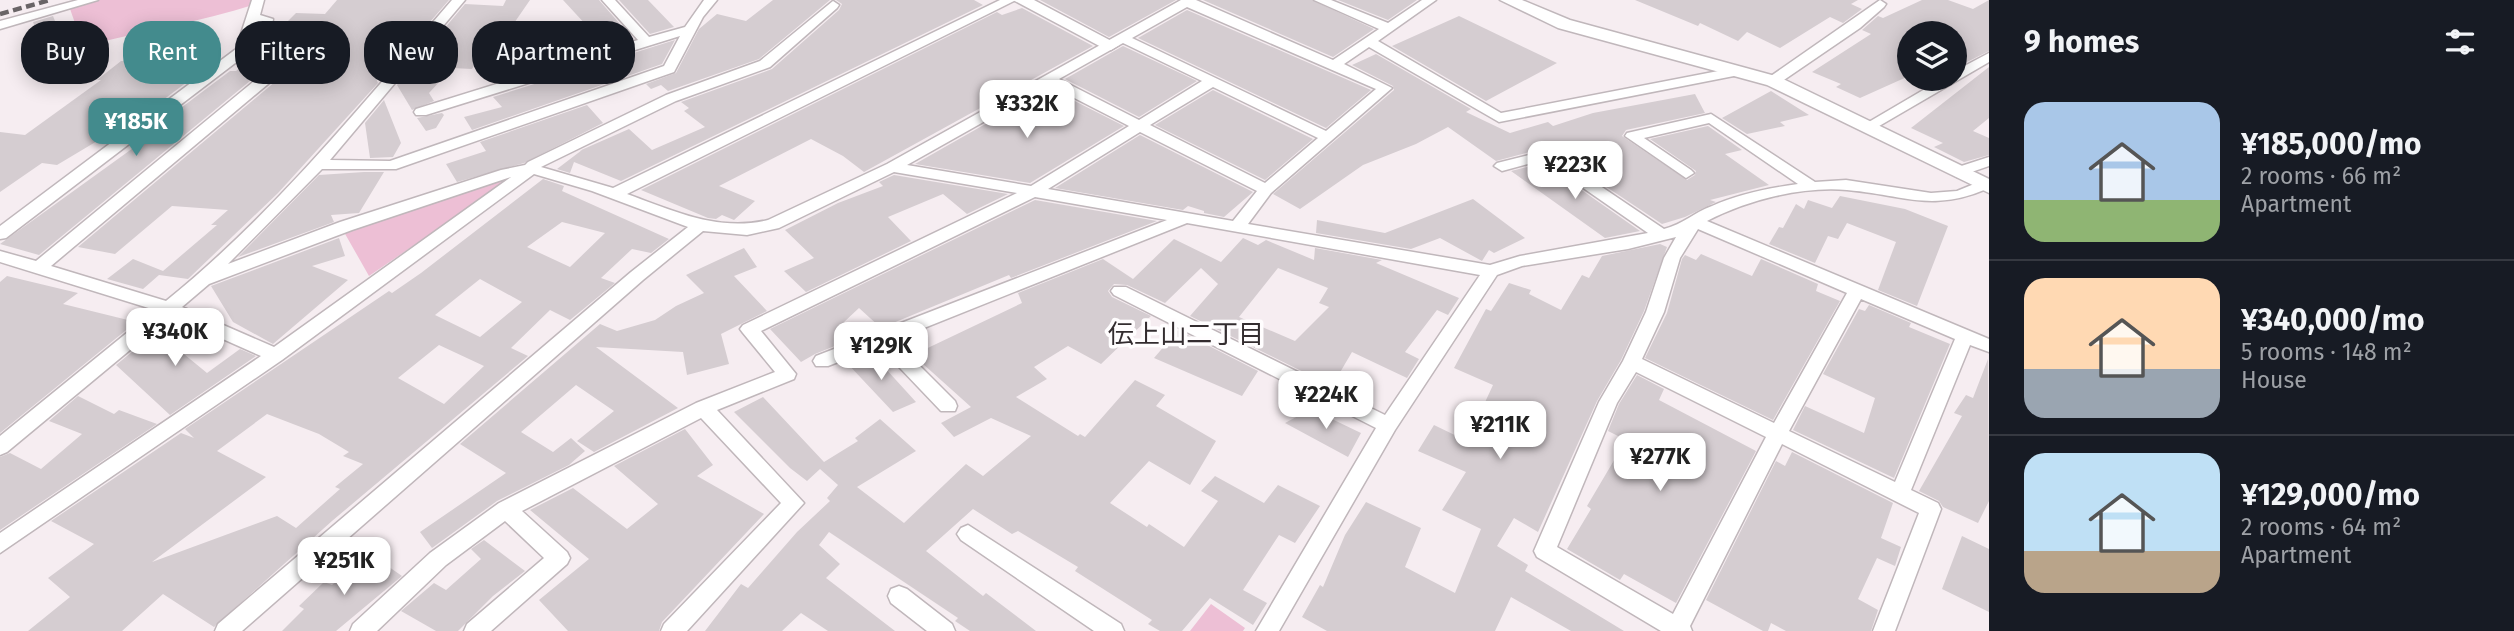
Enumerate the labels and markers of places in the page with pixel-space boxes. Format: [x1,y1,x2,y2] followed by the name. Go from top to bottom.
[978,80,1076,140] pin: ¥332K
[87,99,185,158] pin: ¥185K
[1526,142,1624,201] pin: ¥223K
[126,308,224,368] pin: ¥340K
[832,322,930,382] pin: ¥129K
[1277,372,1375,431] pin: ¥224K
[1451,402,1549,461] pin: ¥211K
[1611,434,1709,493] pin: ¥277K
[295,538,393,597] pin: ¥251K

